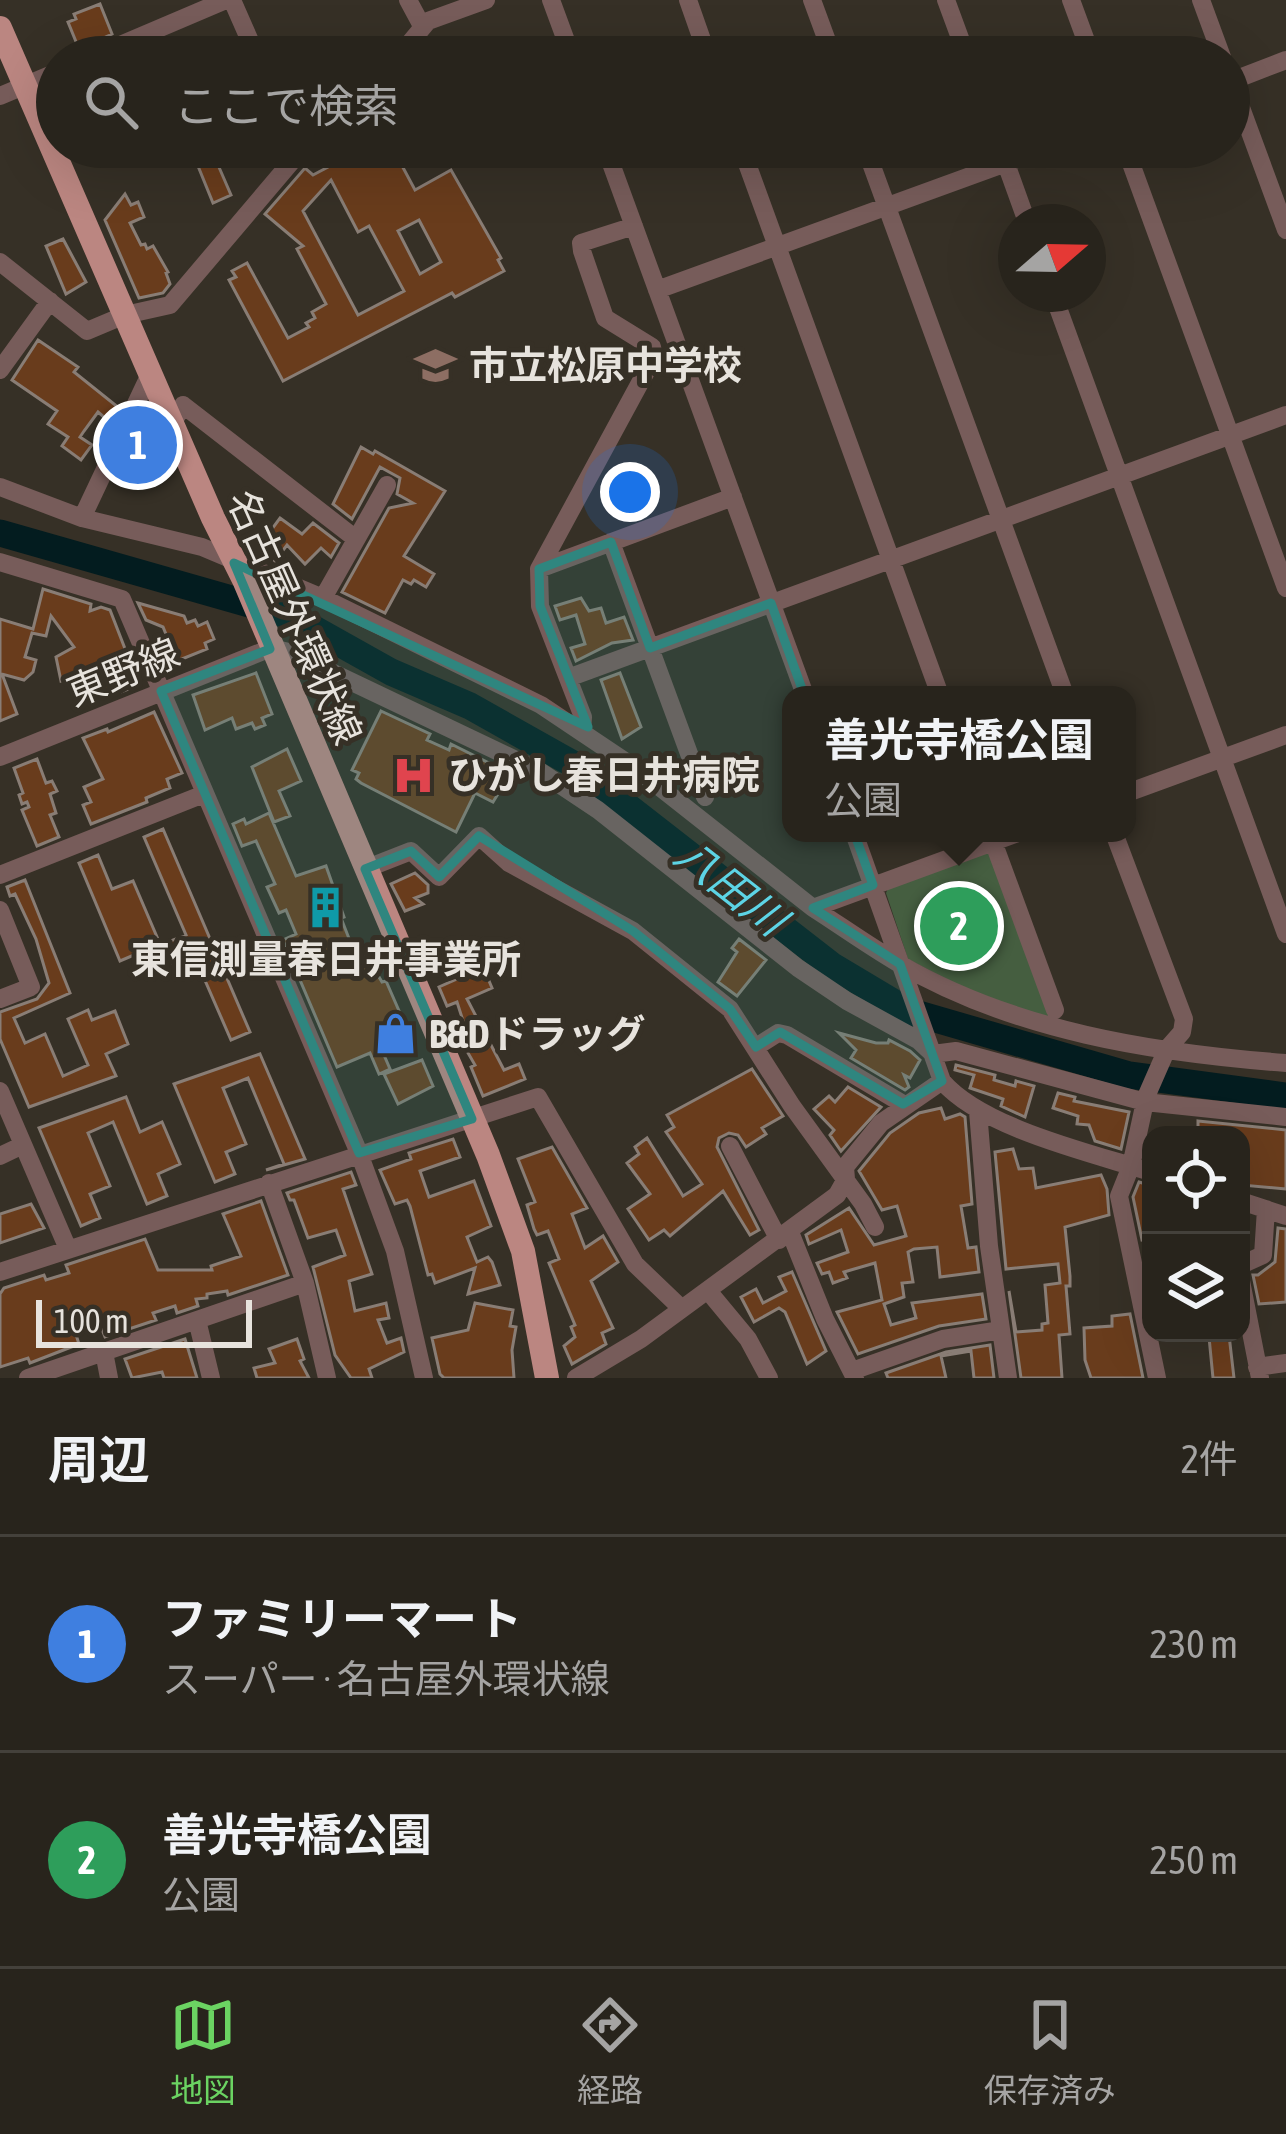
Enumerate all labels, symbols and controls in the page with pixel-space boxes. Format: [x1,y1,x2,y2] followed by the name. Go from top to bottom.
[36,36,1250,168] search box
[78,69,144,135] icon: search
[174,80,399,132] text: ここで検索
[998,204,1106,312] north arrow
[412,342,458,388] school or university icon: 市立松原中学校
[469,343,742,387] place label: 市立松原中学校
[99,400,177,490] pin: 1
[600,462,660,522] your location
[219,483,371,751] street label: 名古屋外環状線
[61,630,185,714] street label: 東野線
[782,686,1136,842] popup
[824,714,1094,766] text: 善光寺橋公園
[391,752,437,798] hospital icon: ひがし春日井病院
[448,753,760,797] place label: ひがし春日井病院
[824,778,902,822] text: 公園
[667,829,799,947] water label: 八田川
[920,881,998,971] pin: 2
[303,884,349,930] building icon: 東信測量春日井事業所
[131,937,521,981] place label: 東信測量春日井事業所
[372,1011,418,1057] shop icon: B&Dドラッグ
[429,1012,646,1056] place label: B&Dドラッグ
[1142,1126,1250,1342] map controls
[1142,1126,1250,1234] button: locate
[1142,1234,1250,1342] button: layers
[36,1294,252,1347] scale bar
[54,1302,129,1340] text: 100 m
[48,1430,150,1489] text: 周辺
[1181,1437,1238,1481] text: 2件
[162,1593,522,1645] text: ファミリーマート
[78,1622,96,1666] text: 1
[1150,1622,1238,1666] text: 230 m
[162,1657,610,1701] text: スーパー · 名古屋外環状線
[162,1809,432,1861] text: 善光寺橋公園
[78,1838,96,1882] text: 2
[1150,1838,1238,1882] text: 250 m
[162,1873,240,1917] text: 公園
[170,1992,236,2112] tab: 地図
[577,1992,643,2112] tab: 経路
[984,1992,1116,2112] tab: 保存済み

